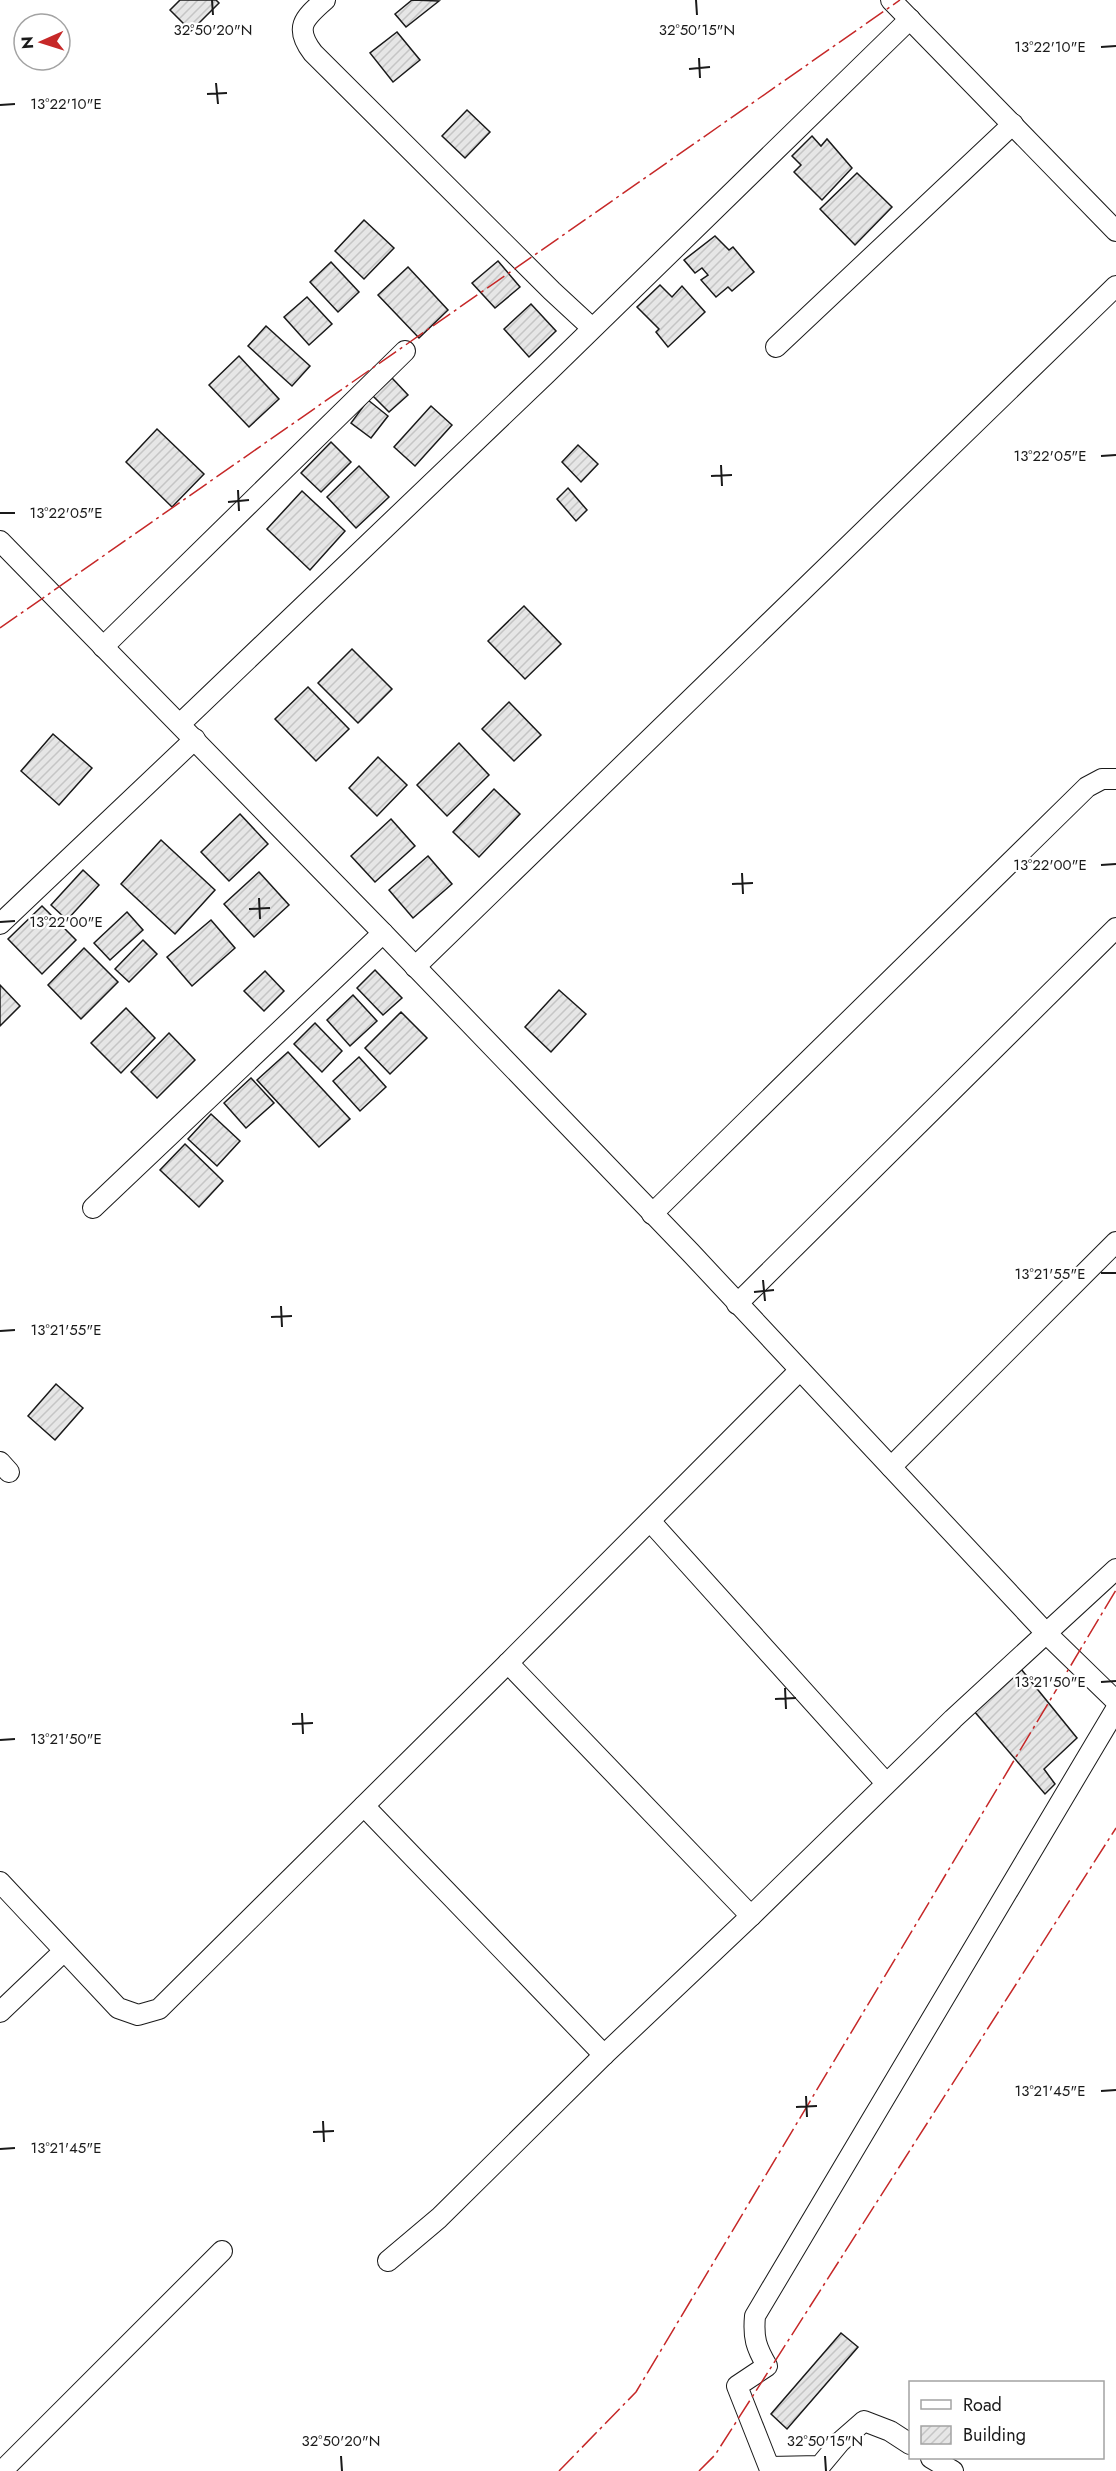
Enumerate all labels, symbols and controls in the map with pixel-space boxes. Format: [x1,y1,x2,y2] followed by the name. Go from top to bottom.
[12,12,72,72] north arrow
[174,19,252,41] text: 32°50'20"N
[659,19,735,41] text: 32°50'15"N
[16,36,39,50] text: N
[1014,36,1086,58] text: 13°22'10"E
[30,93,102,115] text: 13°22'10"E
[1013,445,1087,467] text: 13°22'05"E
[29,502,103,524] text: 13°22'05"E
[1013,854,1087,876] text: 13°22'00"E
[29,911,103,933] text: 13°22'00"E
[1015,1263,1085,1285] text: 13°21'55"E
[31,1319,101,1341] text: 13°21'55"E
[1014,1671,1086,1693] text: 13°21'50"E
[30,1728,102,1750] text: 13°21'50"E
[1014,2080,1086,2102] text: 13°21'45"E
[30,2137,102,2159] text: 13°21'45"E
[909,2381,1104,2459] legend
[963,2392,1002,2418] text: Road
[963,2422,1026,2448] text: Building
[302,2430,380,2452] text: 32°50'20"N
[787,2430,863,2452] text: 32°50'15"N

